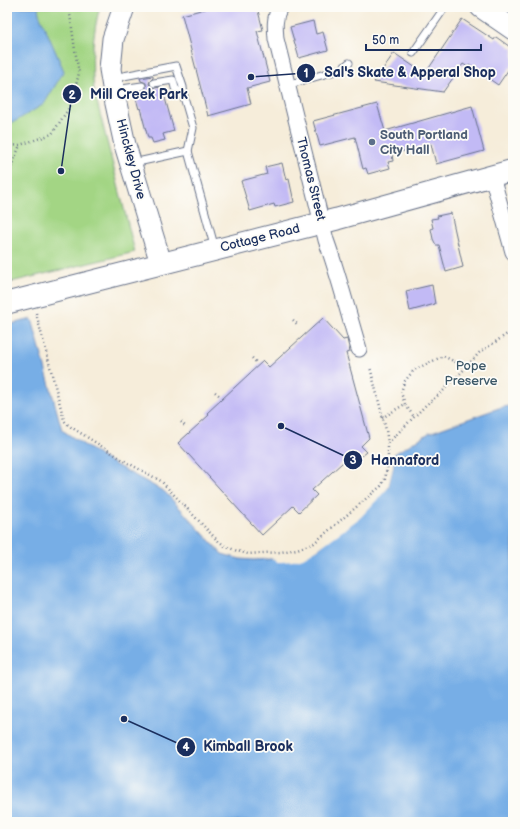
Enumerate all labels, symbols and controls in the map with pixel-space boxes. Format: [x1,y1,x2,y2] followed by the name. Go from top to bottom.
[366,26,481,52] scale bar
[372,33,399,48] text: 50 m
[296,60,504,86] callout: Sal's Skate & Apperal Shop
[324,64,496,81] text: Sal's Skate & Apperal Shop
[303,66,309,81] text: 1
[62,81,196,107] callout: Mill Creek Park
[90,86,189,103] text: Mill Creek Park
[68,88,76,103] text: 2
[113,117,149,201] street label: Hinckley Drive
[380,127,468,158] place label: South Portland City Hall
[293,136,329,222] street label: Thomas Street
[367,137,377,147] marker: South Portland City Hall
[218,220,302,256] street label: Cottage Road
[445,358,498,389] park label: Pope Preserve
[343,447,447,473] callout: Hannaford
[371,452,439,469] text: Hannaford
[349,453,357,468] text: 3
[176,734,301,760] callout: Kimball Brook
[203,738,293,755] text: Kimball Brook
[182,740,190,755] text: 4

